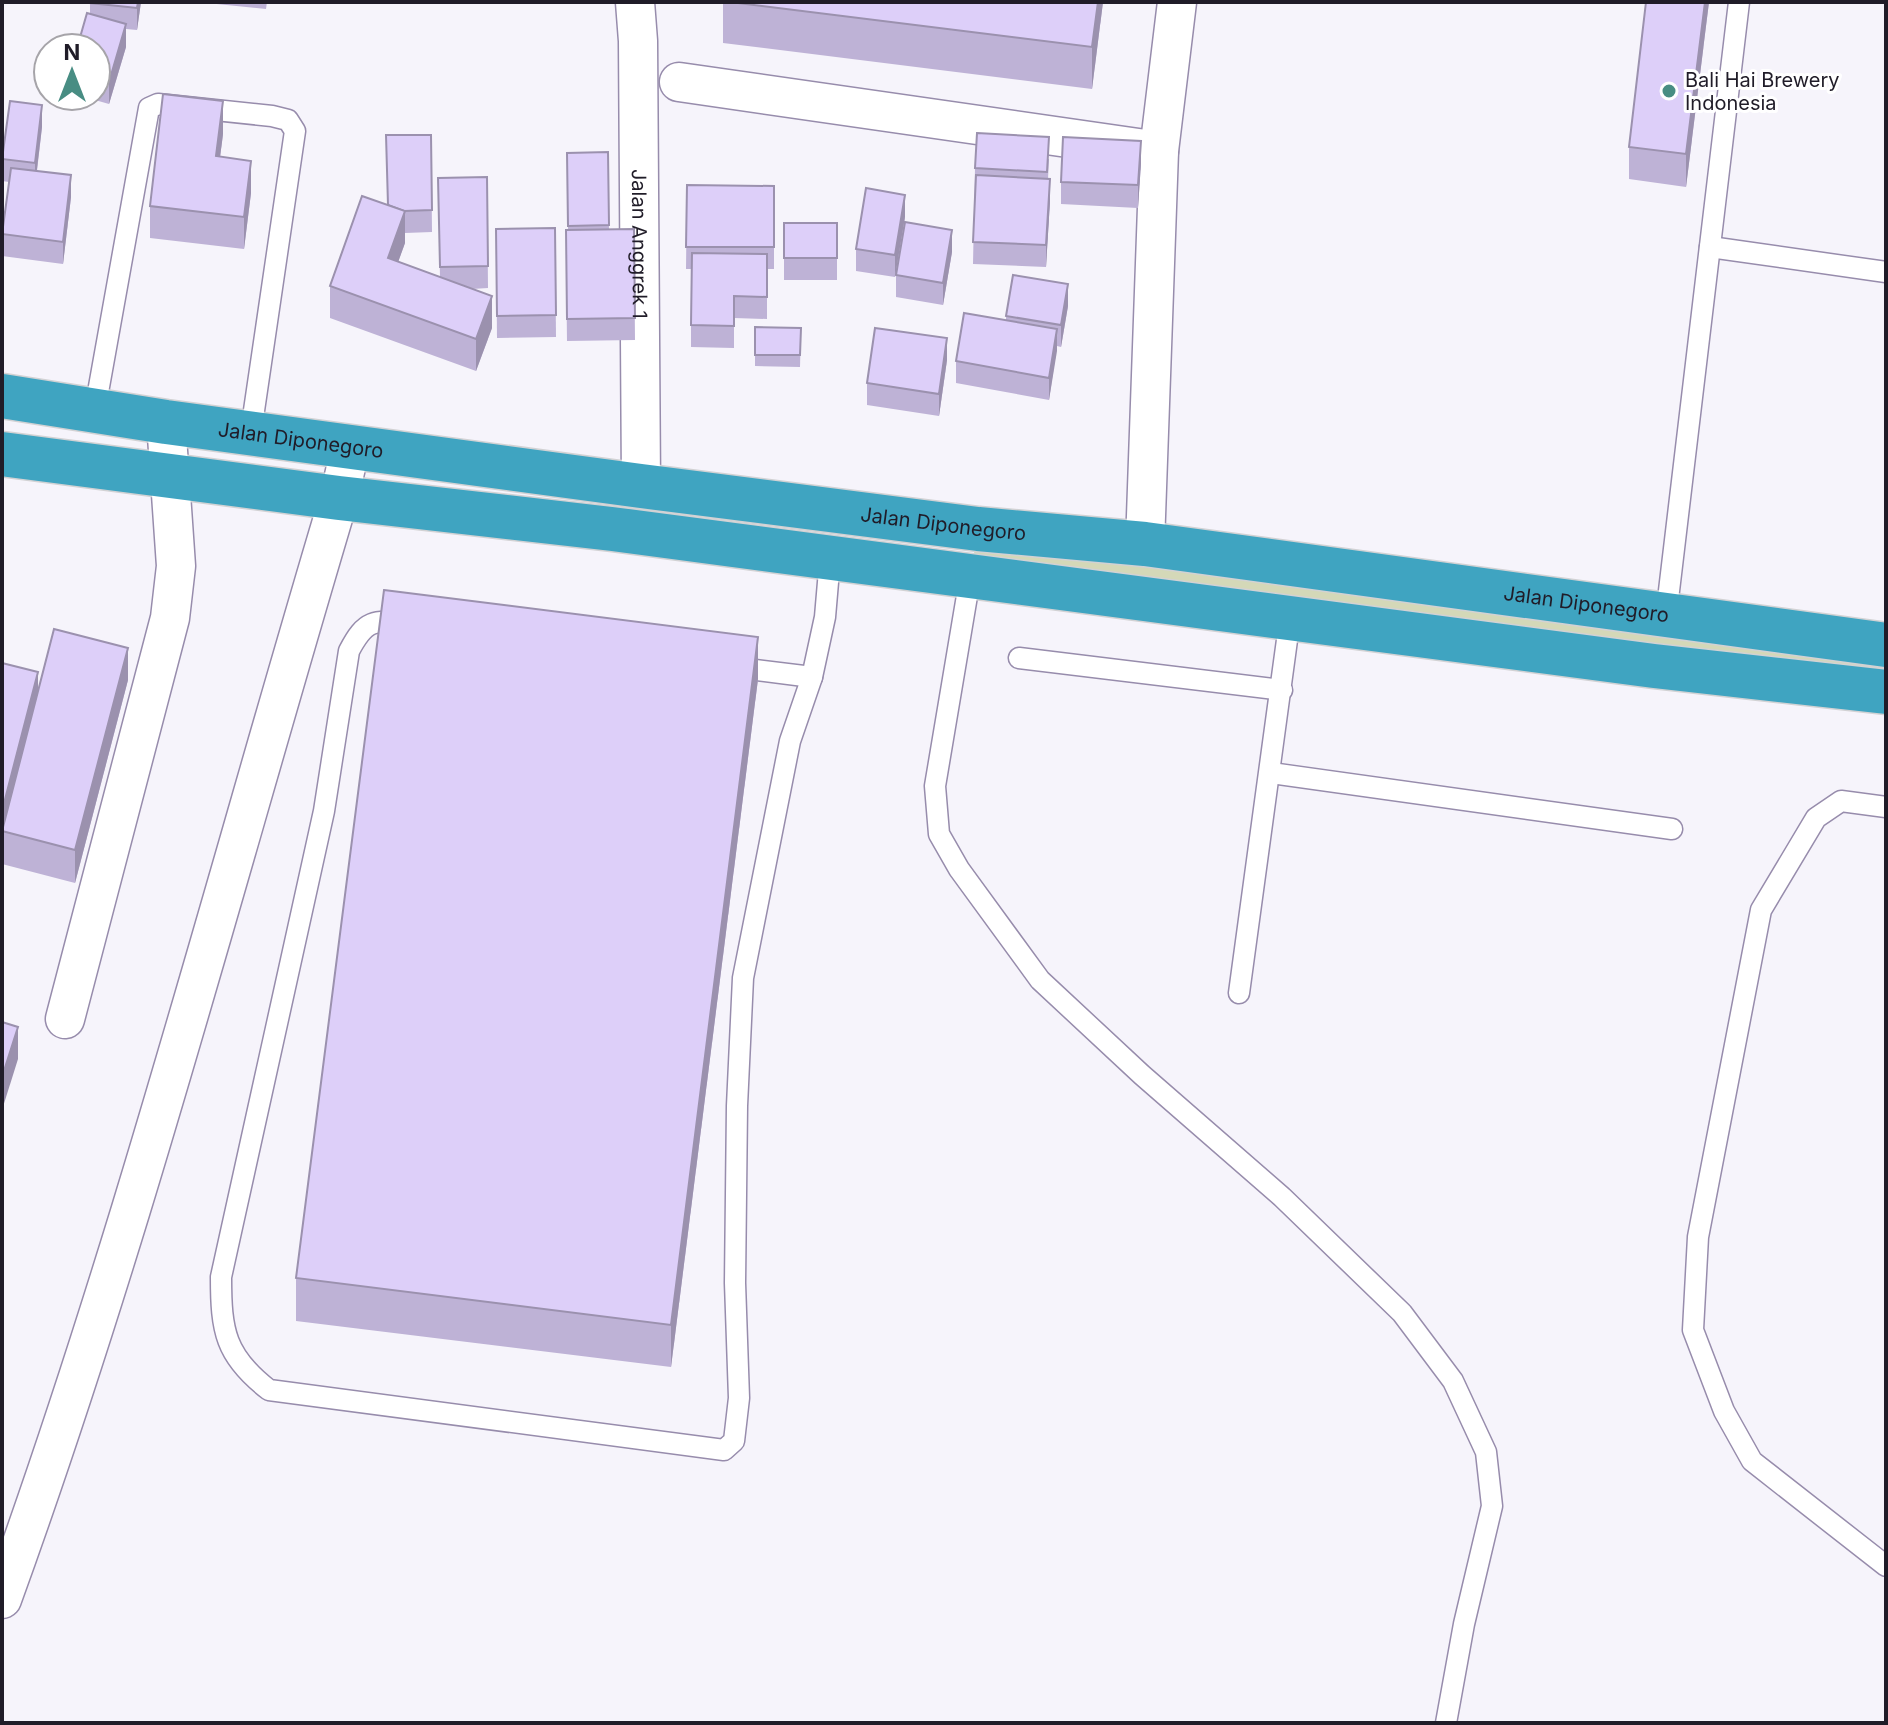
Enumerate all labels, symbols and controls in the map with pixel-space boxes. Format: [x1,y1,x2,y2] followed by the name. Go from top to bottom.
[32,32,112,112] north arrow
[64,39,80,65] text: N
[1685,68,1840,115] place label: Bali Hai Brewery Indonesia
[1660,82,1678,100] marker: Bali Hai Brewery Indonesia
[627,169,652,319] street label: Jalan Anggrek 1
[217,417,385,463] street label: Jalan Diponegoro
[859,502,1027,545] street label: Jalan Diponegoro
[1502,581,1670,627] street label: Jalan Diponegoro

